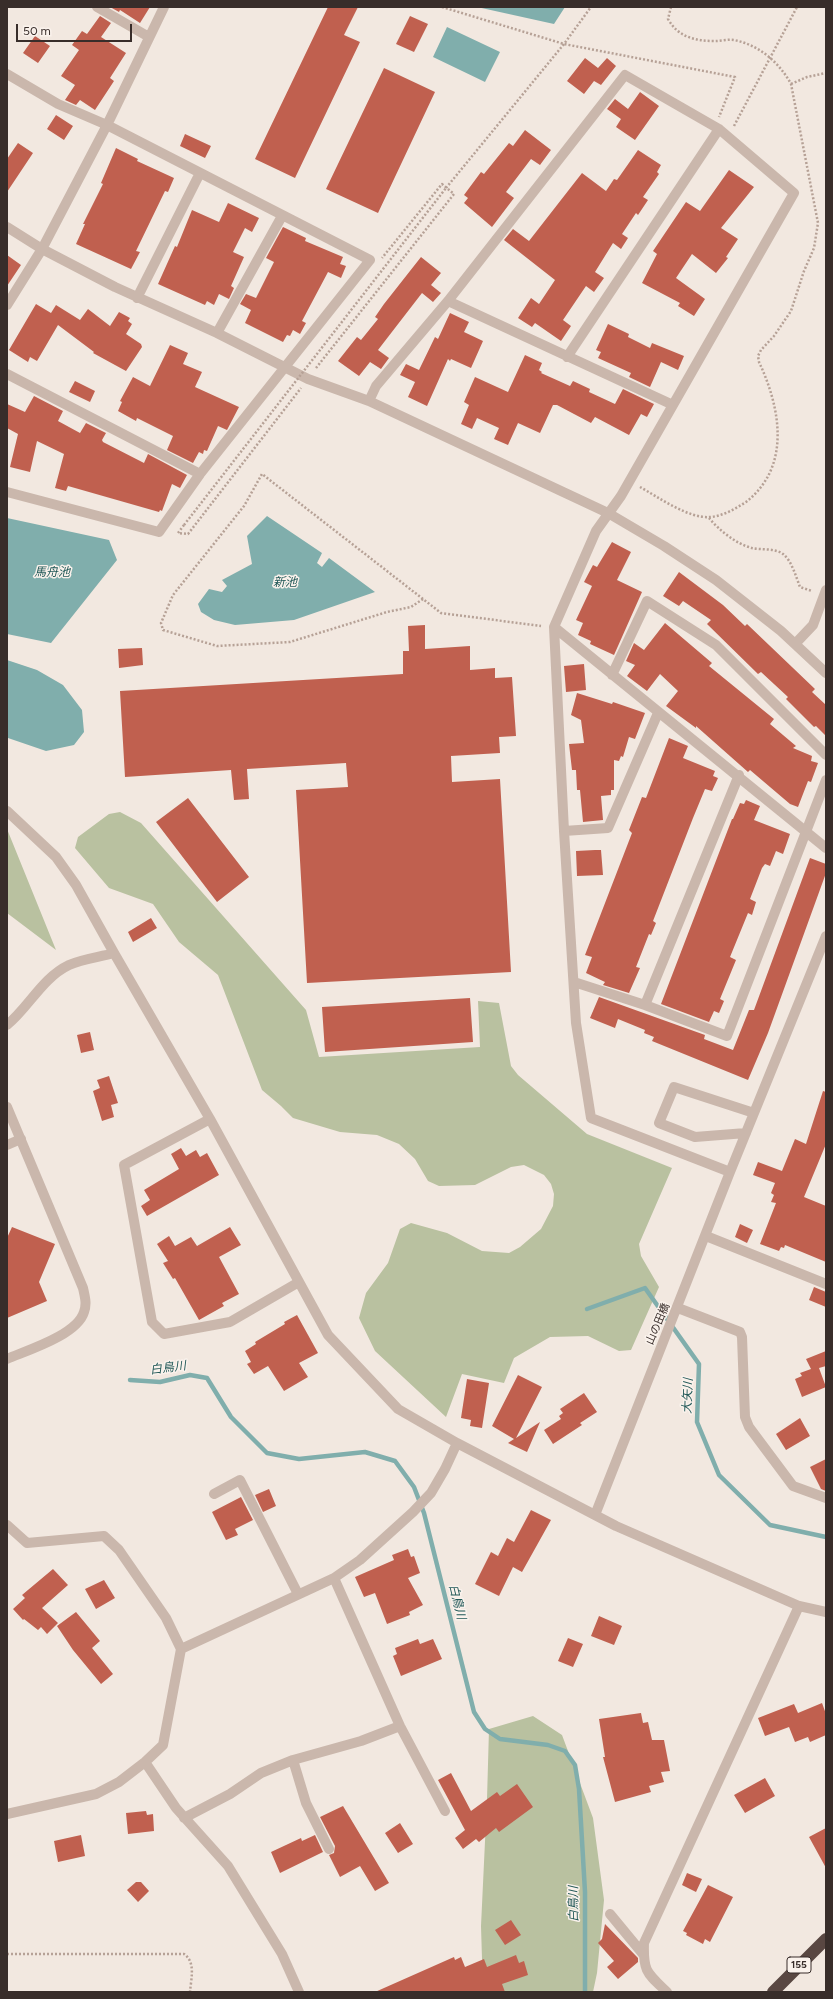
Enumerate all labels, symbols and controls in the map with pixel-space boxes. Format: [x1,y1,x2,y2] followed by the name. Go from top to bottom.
[18,16,134,42] scale bar
[23,24,51,38] text: 50 m
[34,565,70,579] water label: 馬舟池
[273,575,297,589] water label: 新池
[643,1301,673,1347] street label: 山の田橋
[149,1359,187,1377] water label: 白鳥川
[680,1378,696,1414] water label: 大矢川
[446,1583,468,1621] water label: 白鳥川
[566,1886,582,1922] water label: 白鳥川
[787,1957,811,1973] road number: 155

